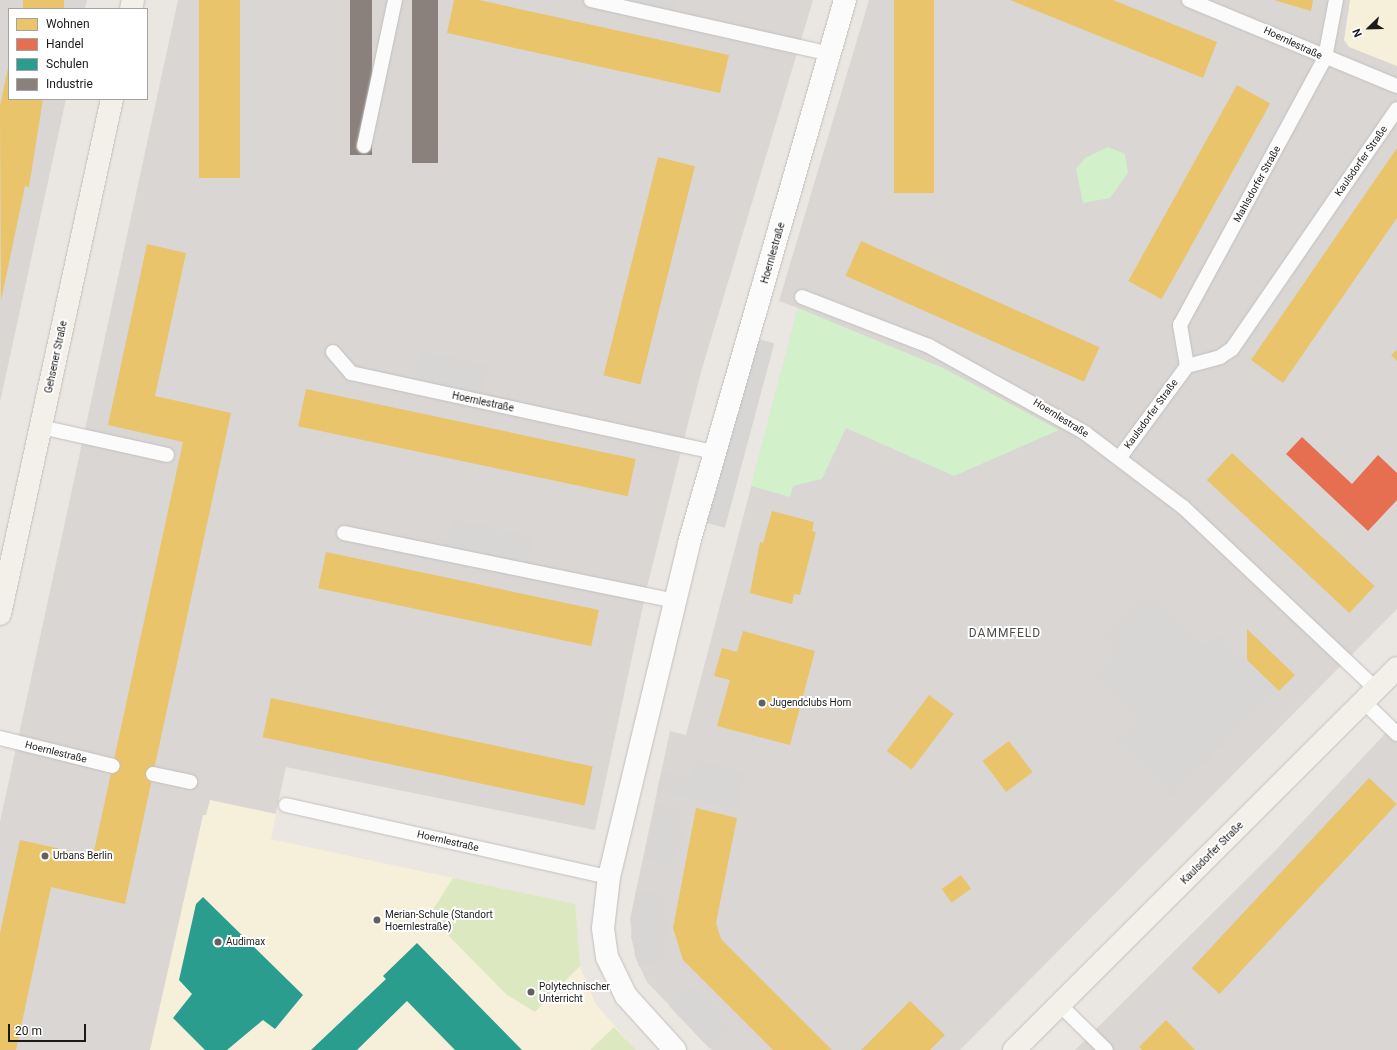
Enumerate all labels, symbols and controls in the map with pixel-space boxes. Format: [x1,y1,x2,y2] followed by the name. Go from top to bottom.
[8,8,148,100] legend
[1349,8,1389,48] north arrow
[46,17,90,31] text: Wohnen
[1262,24,1324,62] street label: Hoernlestraße
[1350,27,1365,39] text: N
[46,37,84,51] text: Handel
[46,57,89,71] text: Schulen
[46,77,93,91] text: Industrie
[1332,123,1390,199] street label: Kaulsdorfer Straße
[1231,144,1283,224] street label: Mahlsdorfer Straße
[759,221,787,285] street label: Hoernlestraße
[42,320,70,394] street label: Gehsener Straße
[1122,377,1180,451] street label: Kaulsdorfer Straße
[451,390,515,414] street label: Hoernlestraße
[1031,396,1091,440] street label: Hoernlestraße
[969,627,1041,641] district label: DAMMFELD
[770,697,851,709] place label: Jugendclubs Horn
[757,698,767,708] marker: Jugendclubs Horn
[24,739,88,765] street label: Hoernlestraße
[1178,819,1246,887] street label: Kaulsdorfer Straße
[416,828,480,854] street label: Hoernlestraße
[53,850,112,862] place label: Urbans Berlin
[40,851,50,861] marker: Urbans Berlin
[385,908,493,932] place label: Merian-Schule (Standort Hoernlestraße)
[372,915,382,925] marker: Merian-Schule (Standort Hoernlestraße)
[226,936,265,948] place label: Audimax
[213,937,223,947] marker: Audimax
[539,980,610,1004] place label: Polytechnischer Unterricht
[526,987,536,997] marker: Polytechnischer Unterricht
[10,1016,88,1042] scale bar
[15,1024,42,1038] text: 20 m

